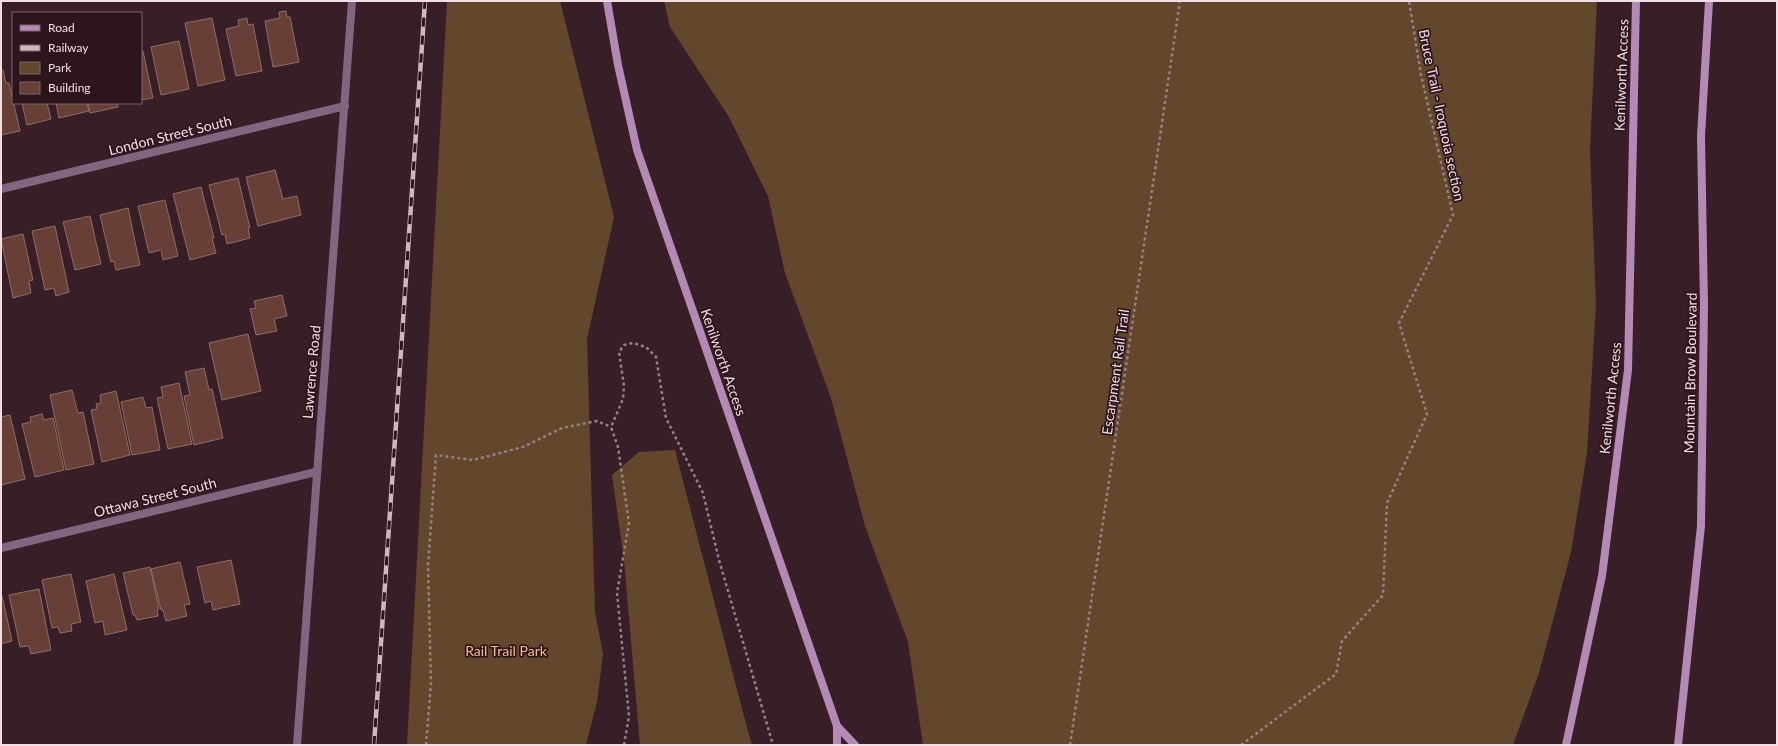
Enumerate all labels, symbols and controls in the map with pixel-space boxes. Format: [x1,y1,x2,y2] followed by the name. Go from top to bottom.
[12,12,142,104] legend
[1611,19,1631,131] street label: Kenilworth Access
[48,20,75,35] text: Road
[1415,28,1469,202] street label: Bruce Trail - Iroquoia section
[48,40,89,55] text: Railway
[48,60,72,75] text: Park
[48,80,91,95] text: Building
[107,111,233,159] street label: London Street South
[1680,292,1700,454] street label: Mountain Brow Boulevard
[698,306,750,418] street label: Kenilworth Access
[1098,308,1132,436] street label: Escarpment Rail Trail
[298,325,324,419] street label: Lawrence Road
[1596,341,1624,455] street label: Kenilworth Access
[92,474,218,520] street label: Ottawa Street South
[465,642,548,659] park label: Rail Trail Park

